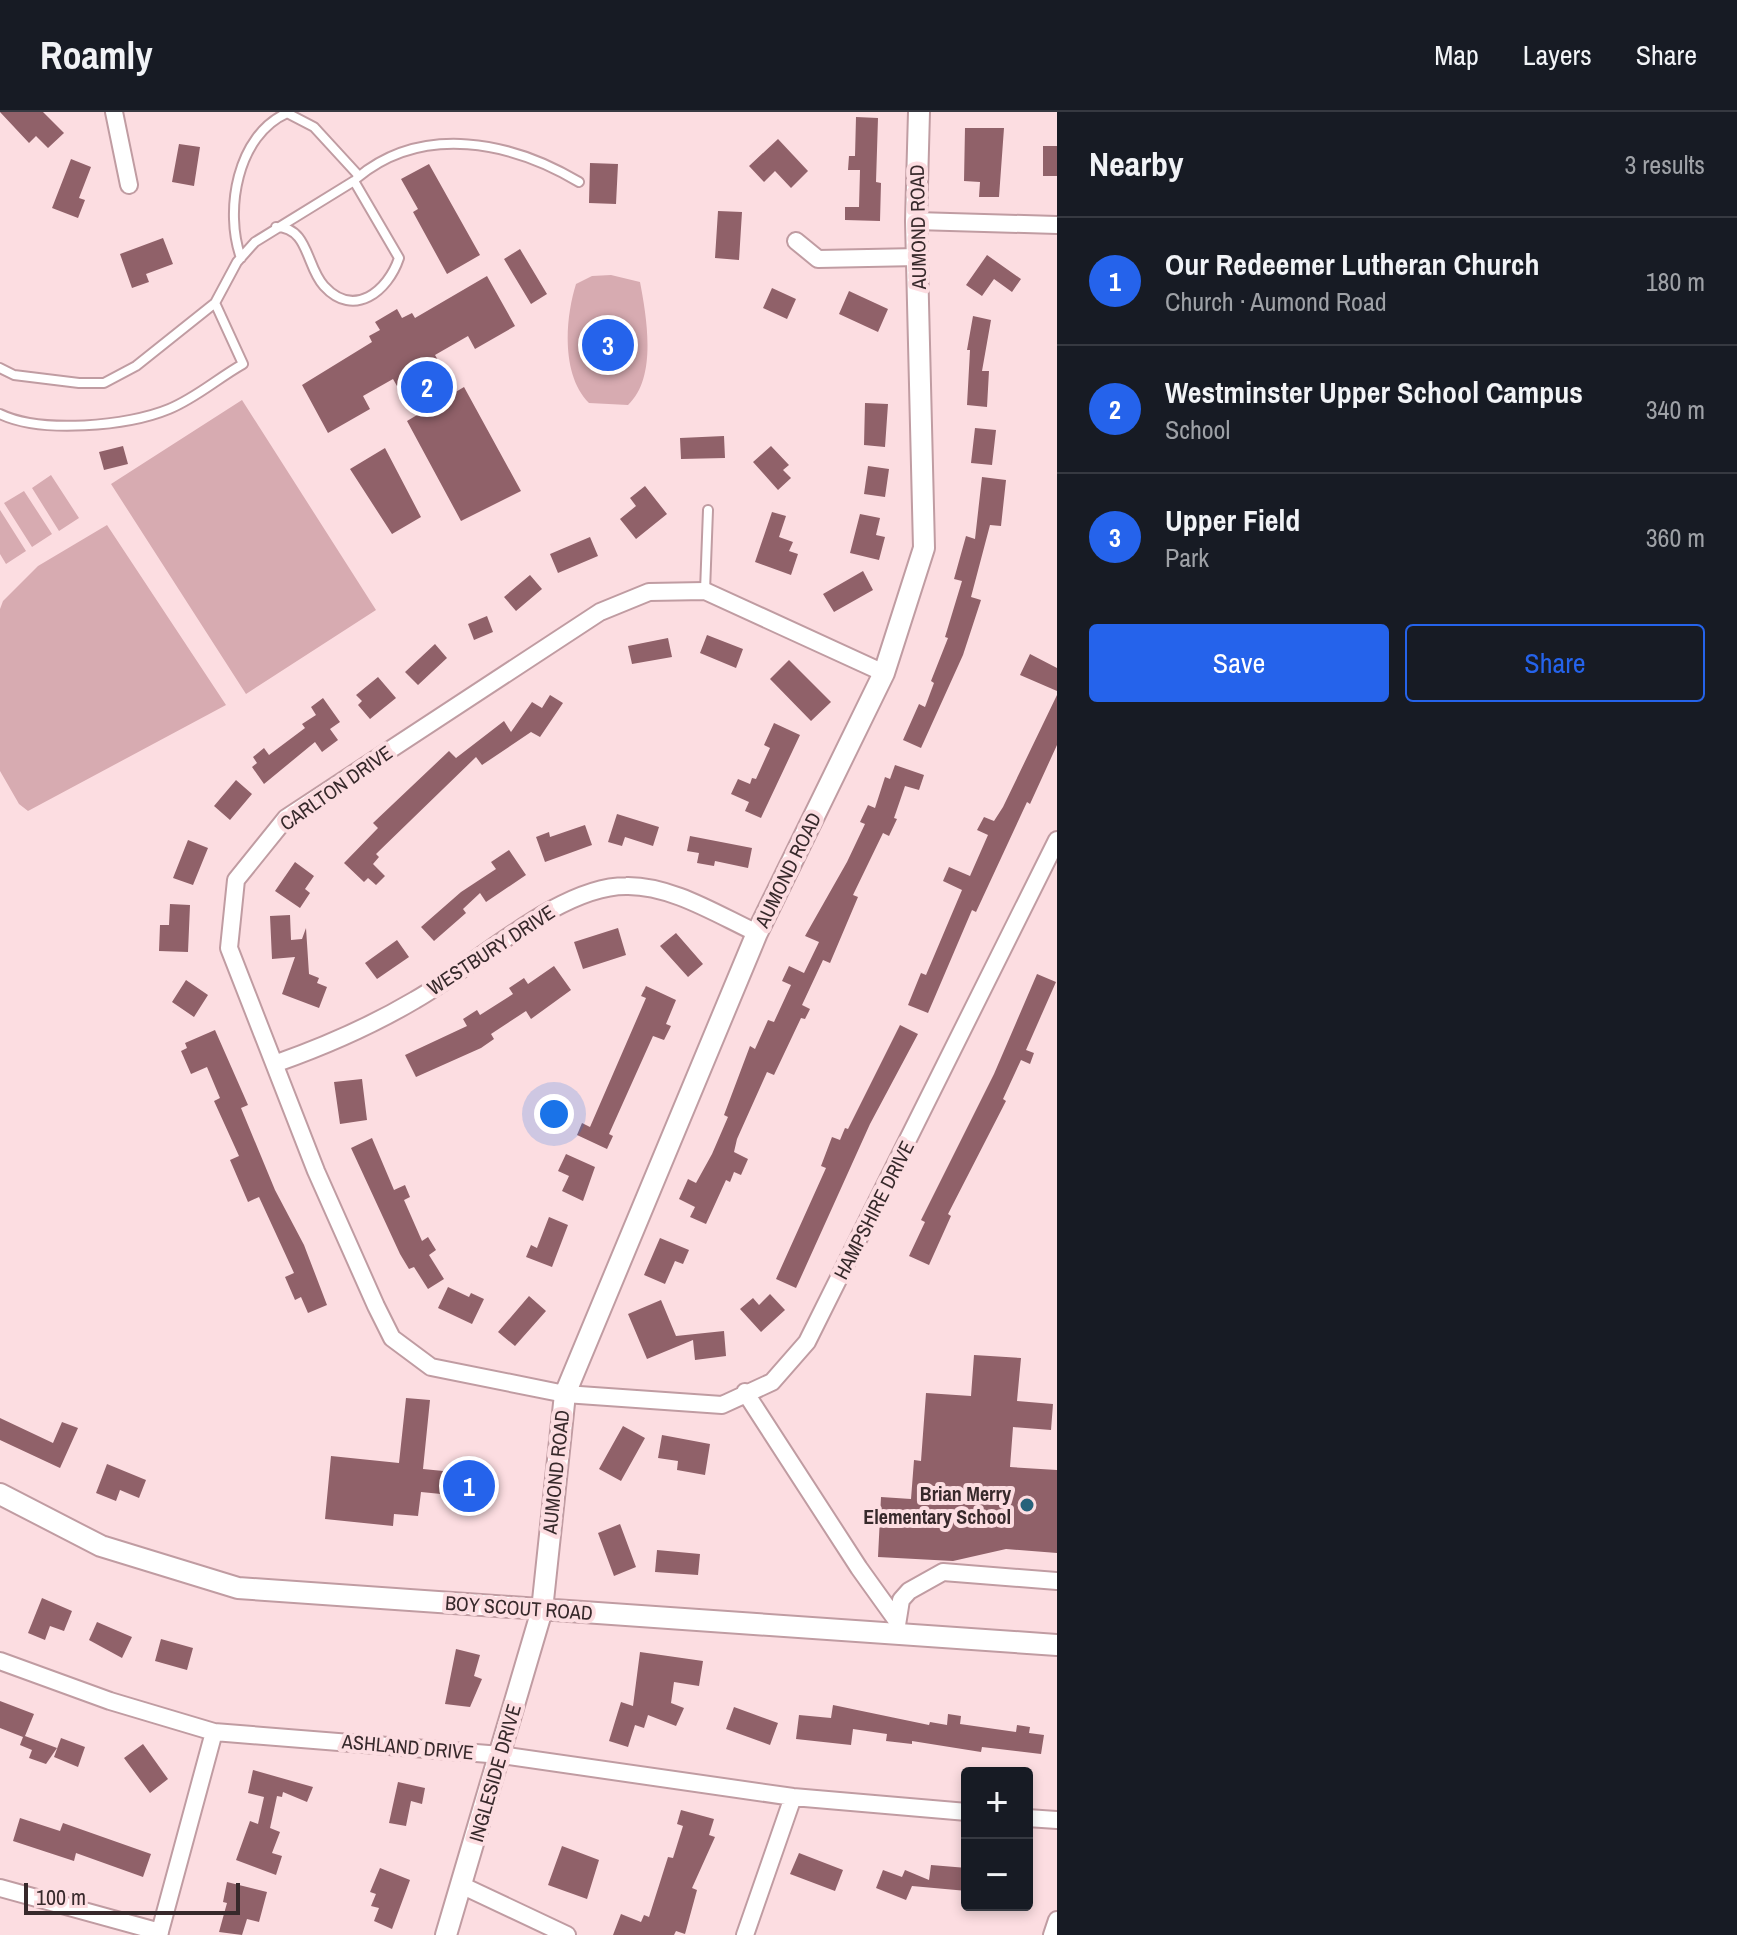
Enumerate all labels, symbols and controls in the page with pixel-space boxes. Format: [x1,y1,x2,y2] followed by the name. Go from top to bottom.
[40,30,153,81] text: Roamly
[1434,36,1479,74] text: Map
[1523,36,1592,74] text: Layers
[1636,36,1697,74] text: Share
[1089,141,1184,187] text: Nearby
[1624,147,1705,182] text: 3 results
[903,164,932,291] street label: AUMOND ROAD
[1165,244,1540,284] text: Our Redeemer Lutheran Church
[1109,264,1121,299] text: 1
[1646,264,1705,299] text: 180 m
[1165,284,1387,319] text: Church · Aumond Road
[582,315,634,375] pin: 3
[401,357,453,417] pin: 2
[1165,372,1583,412] text: Westminster Upper School Campus
[1109,392,1121,427] text: 2
[1646,392,1705,427] text: 340 m
[1165,412,1230,447] text: School
[1165,500,1300,540] text: Upper Field
[1109,520,1121,555] text: 3
[1646,520,1705,555] text: 360 m
[1165,540,1209,575] text: Park
[1089,624,1389,702] button: Save
[1405,624,1705,702] button: Share
[274,739,397,836] street label: CARLTON DRIVE
[748,808,827,933] street label: AUMOND ROAD
[422,898,560,1001] street label: WESTBURY DRIVE
[534,1094,574,1134] your location
[827,1136,920,1284] street label: HAMPSHIRE DRIVE
[535,1408,575,1536] street label: AUMOND ROAD
[443,1456,495,1516] pin: 1
[863,1480,1012,1530] place label: Brian Merry Elementary School
[1018,1496,1036,1514] marker: Brian Merry Elementary School
[444,1589,594,1626] street label: BOY SCOUT ROAD
[462,1701,527,1845] street label: INGLESIDE DRIVE
[340,1727,475,1766] street label: ASHLAND DRIVE
[961,1767,1033,1911] map controls
[961,1767,1033,1839] button: +
[961,1839,1033,1911] button: −
[24,1879,240,1915] scale bar
[36,1882,86,1912] text: 100 m

